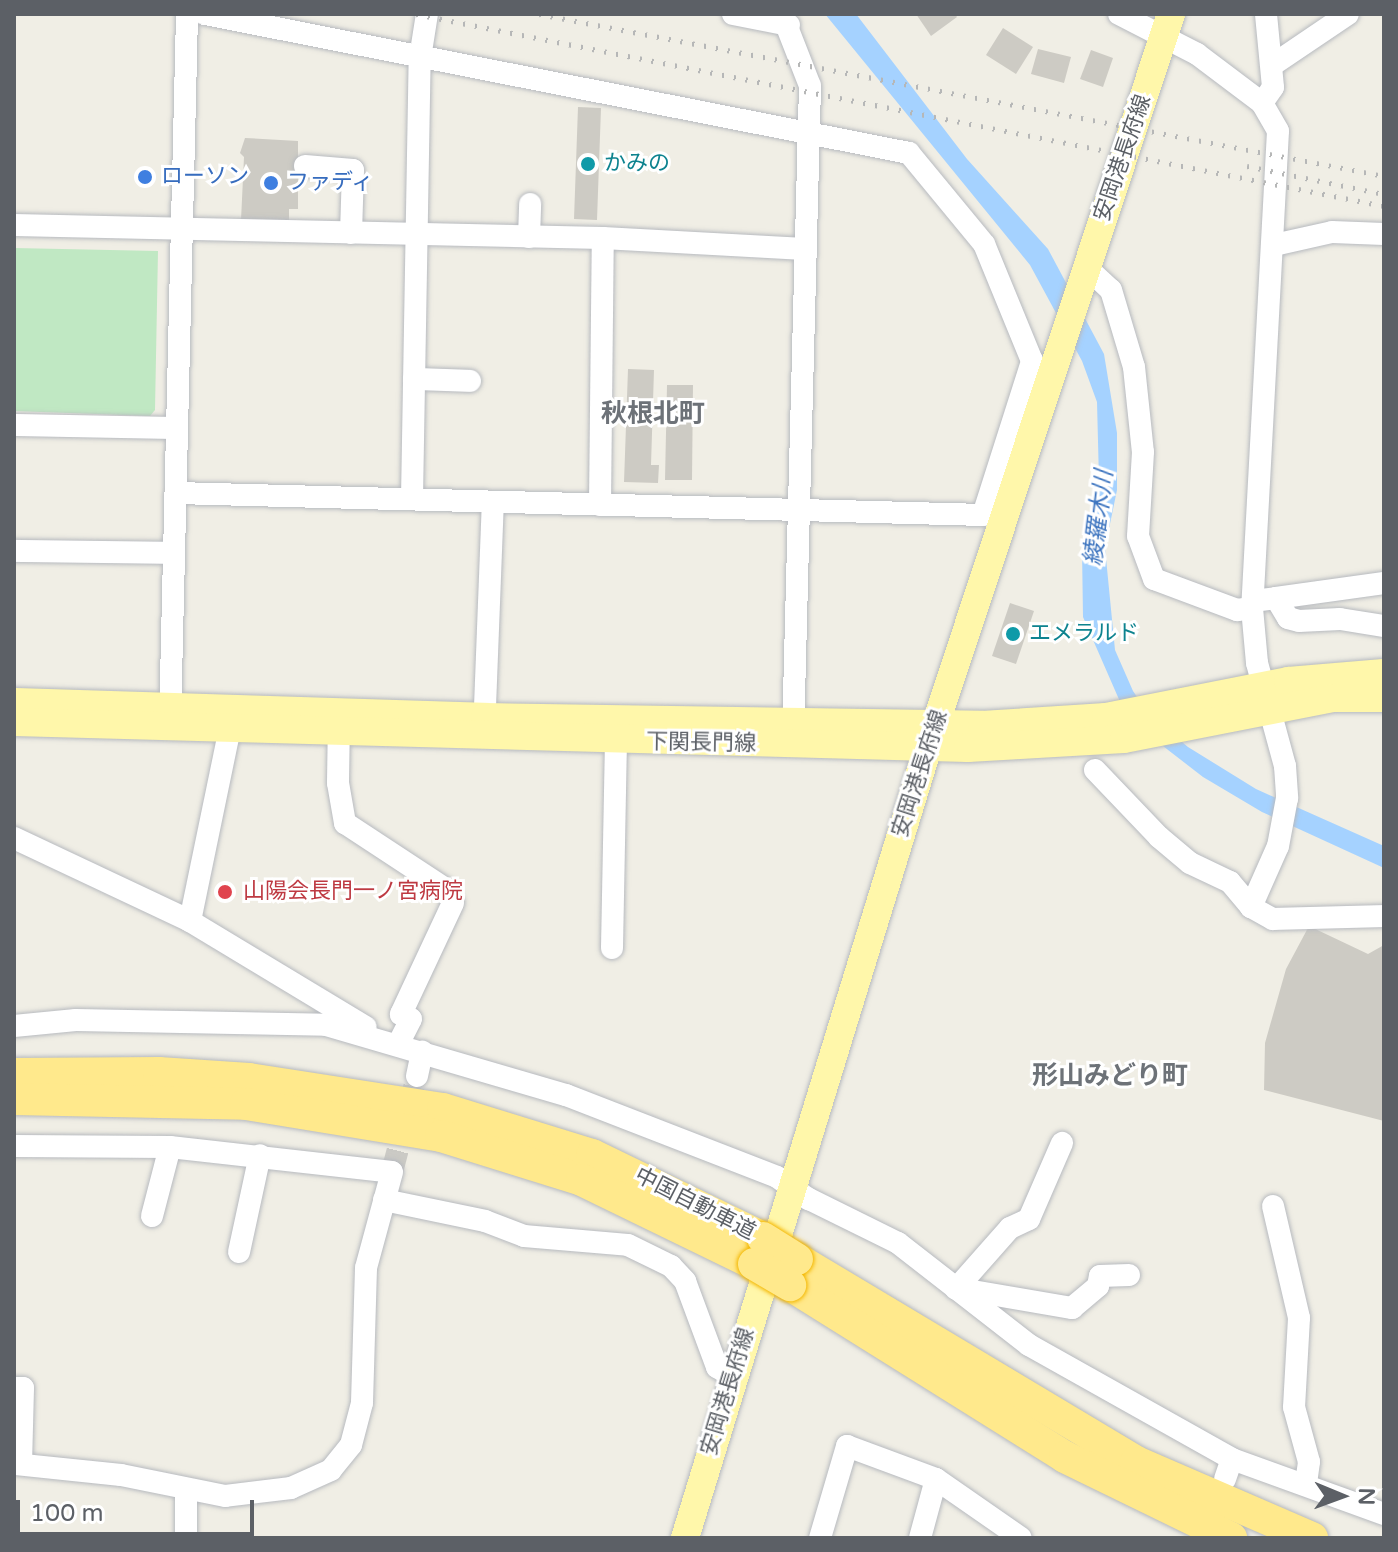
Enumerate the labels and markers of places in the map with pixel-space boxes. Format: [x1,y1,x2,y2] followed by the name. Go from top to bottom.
[604,151,670,177] place label: かみの
[579,155,597,173] marker: かみの
[161,164,249,190] place label: ローソン
[136,168,154,186] marker: ローソン
[287,170,375,196] place label: ファディ
[262,174,280,192] marker: ファディ
[1029,621,1139,647] place label: エメラルド
[1004,625,1022,643] marker: エメラルド
[243,879,463,905] place label: 山陽会長門一ノ宮病院
[214,881,236,903] marker: 山陽会長門一ノ宮病院

